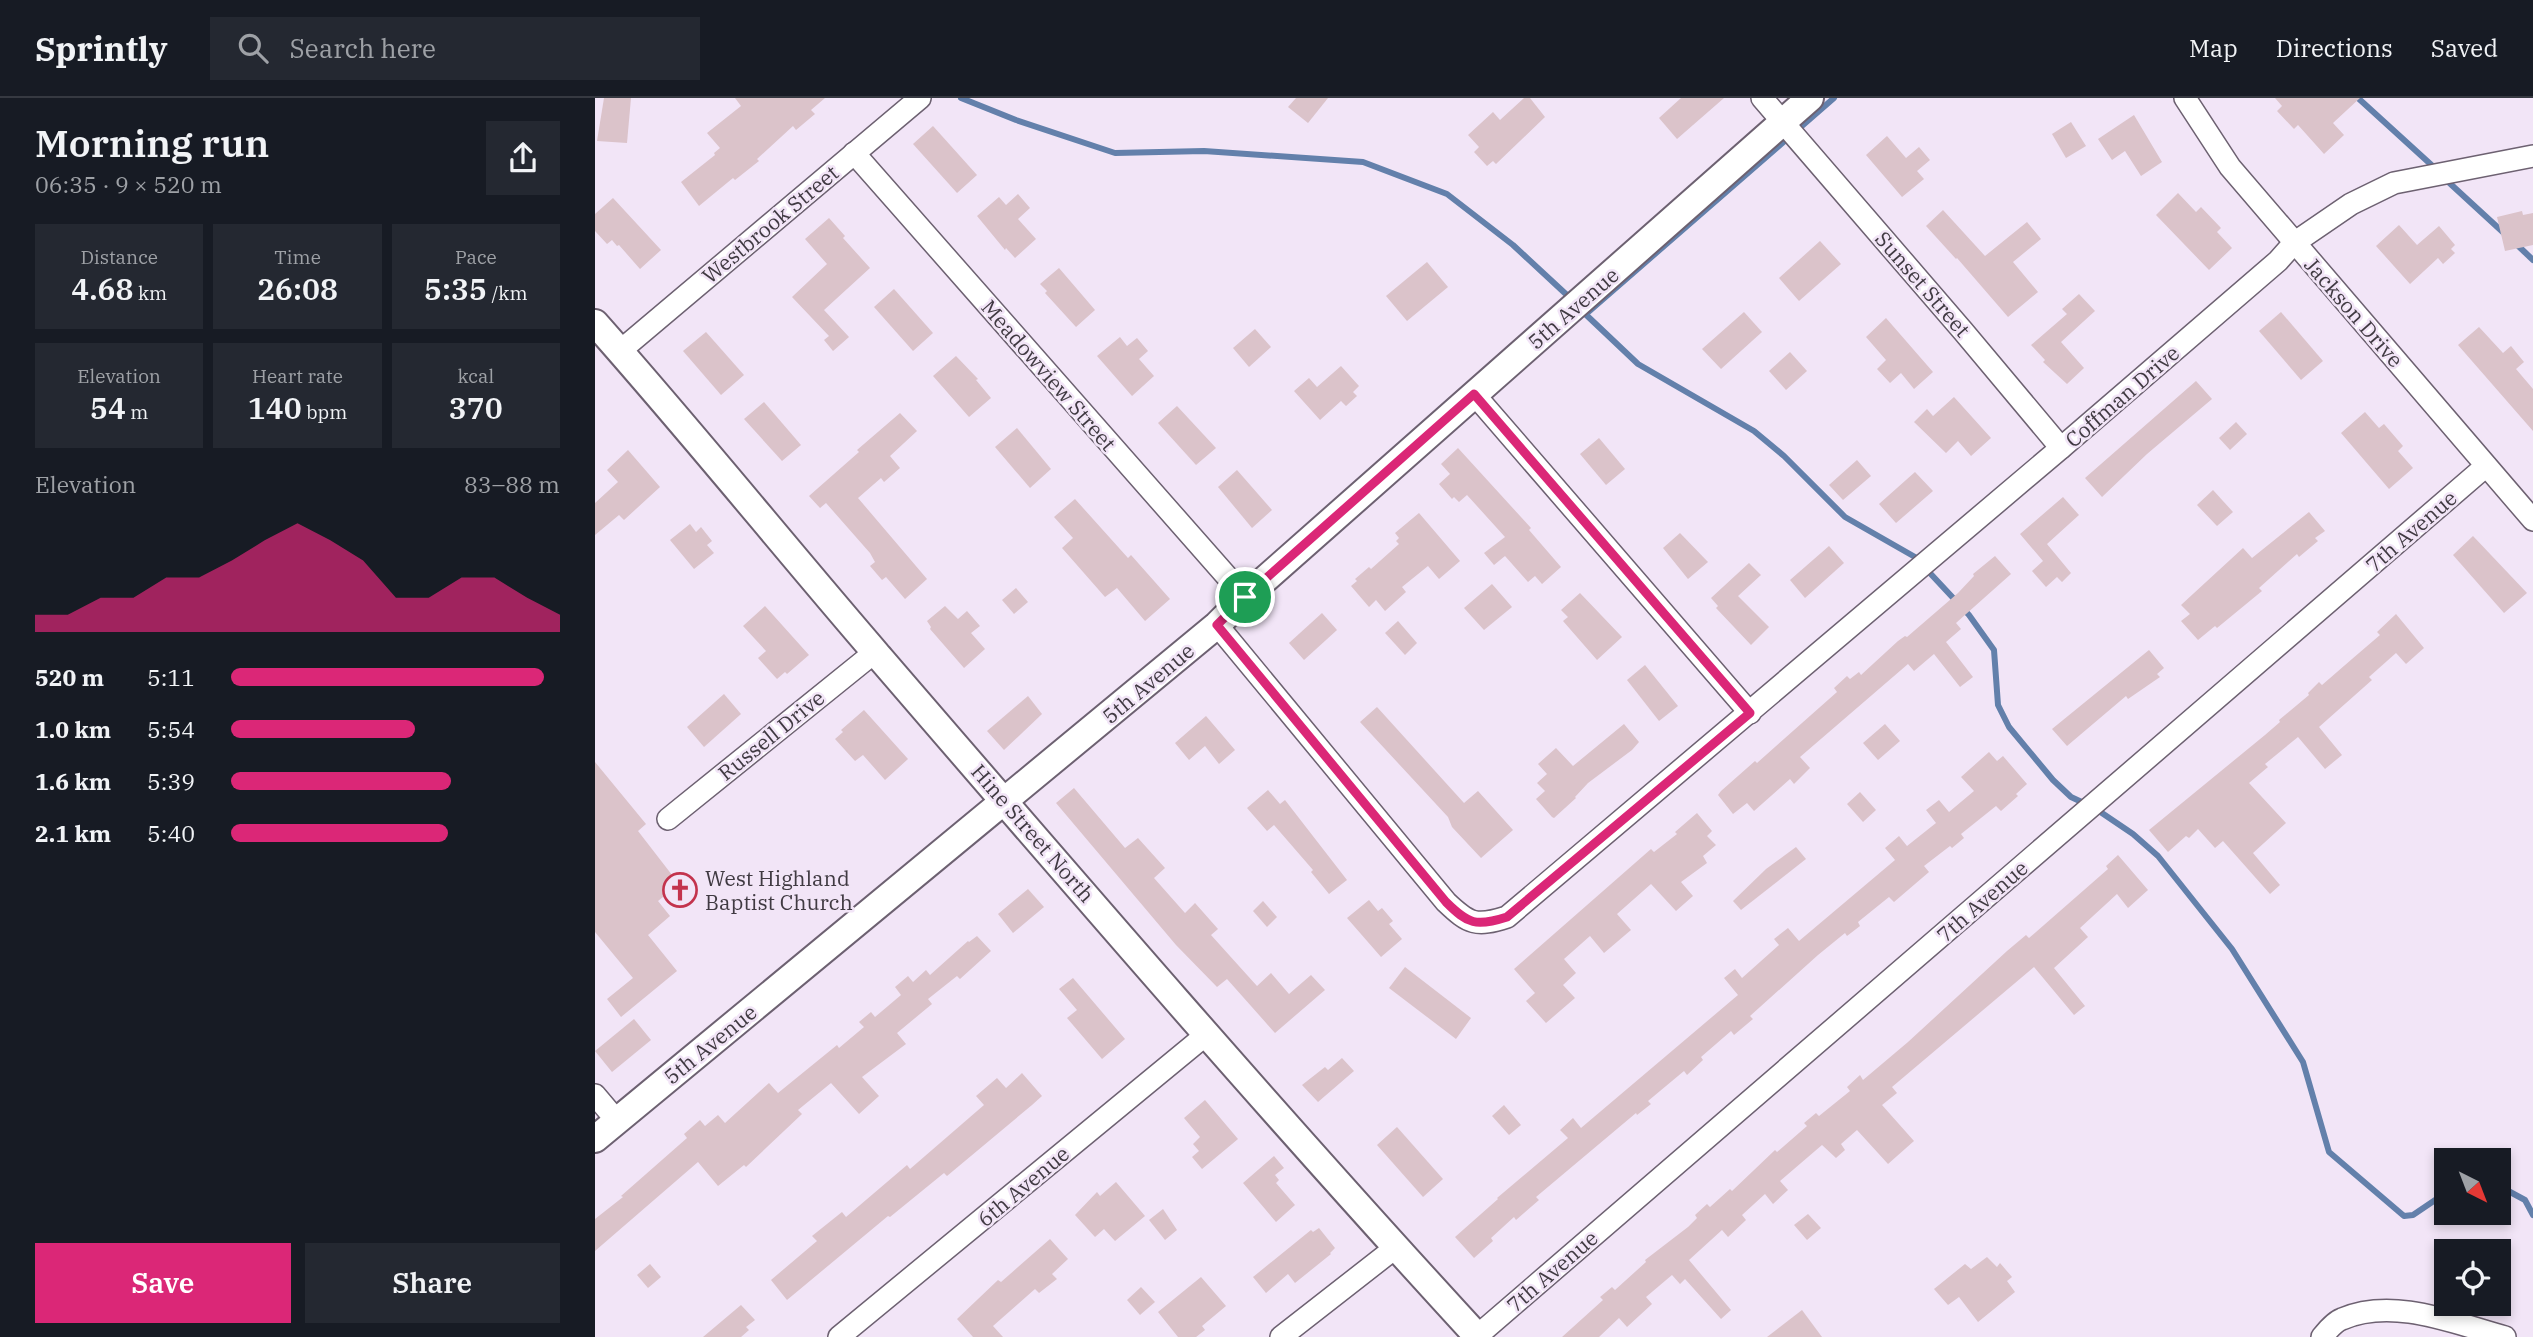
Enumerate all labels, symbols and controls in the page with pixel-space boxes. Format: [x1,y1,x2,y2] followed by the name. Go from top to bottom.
[210,17,700,80] search box
[35,27,168,70] text: Sprintly
[234,29,272,67] icon: search
[290,31,436,65] text: Search here
[2189,32,2238,64] text: Map
[2276,32,2393,64] text: Directions
[2431,32,2498,64] text: Saved
[35,118,269,167] text: Morning run
[486,121,560,195] button: share
[696,159,844,289] street label: Westbrook Street
[35,169,222,199] text: 06:35 · 9 × 520 m
[1869,225,1977,343] street label: Sunset Street
[80,245,158,269] text: Distance
[274,245,321,269] text: Time
[455,245,497,269] text: Pace
[2298,251,2410,373] street label: Jackson Drive
[1522,261,1624,355] street label: 5th Avenue
[71,269,134,308] text: 4.68
[257,269,338,308] text: 26:08
[424,269,487,308] text: 5:35
[134,281,167,305] text: km
[487,281,528,305] text: /km
[976,293,1122,457] street label: Meadowview Street
[2059,339,2185,453] street label: Coffman Drive
[77,364,161,388] text: Elevation
[252,364,343,388] text: Heart rate
[458,364,494,388] text: kcal
[90,388,126,427] text: 54
[248,388,302,427] text: 140
[449,388,503,427] text: 370
[126,400,148,424] text: m
[302,400,347,424] text: bpm
[35,469,136,499] text: Elevation
[464,469,560,499] text: 83–88 m
[2360,484,2462,578] street label: 7th Avenue
[1215,567,1275,627] pin
[1226,578,1264,616] icon: arrive
[1096,636,1200,730] street label: 5th Avenue
[35,662,104,692] text: 520 m
[147,662,195,692] text: 5:11
[712,683,830,787] street label: Russell Drive
[35,714,111,744] text: 1.0 km
[147,714,195,744] text: 5:54
[965,758,1101,908] street label: Hine Street North
[35,766,111,796] text: 1.6 km
[147,766,195,796] text: 5:39
[35,818,111,848] text: 2.1 km
[147,818,195,848] text: 5:40
[1931,854,2033,948] street label: 7th Avenue
[705,864,853,916] place label: West Highland Baptist Church
[661,871,699,909] church icon: West Highland Baptist Church
[658,998,762,1090] street label: 5th Avenue
[971,1139,1075,1233] street label: 6th Avenue
[2434,1148,2511,1225] north arrow
[2434,1148,2511,1316] map controls
[1501,1224,1603,1318] street label: 7th Avenue
[2434,1239,2511,1316] button: locate
[35,1243,291,1323] button: Save
[305,1243,560,1323] button: Share

